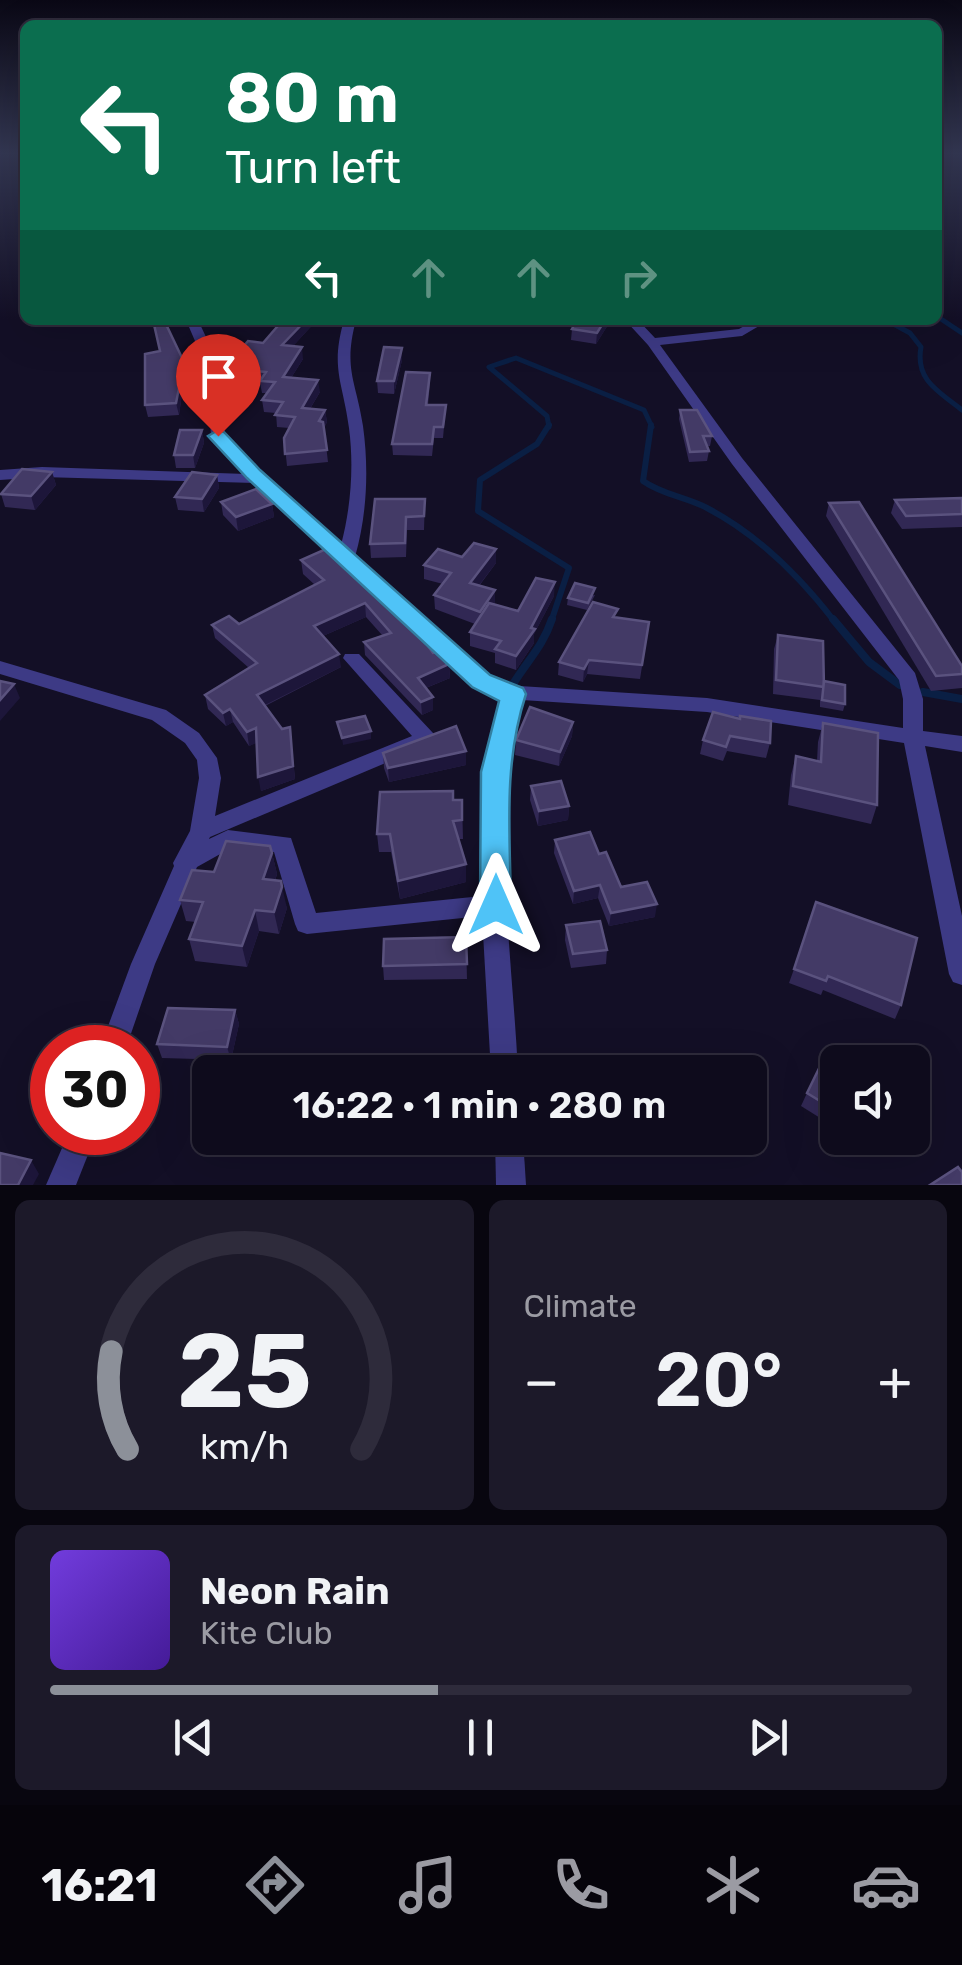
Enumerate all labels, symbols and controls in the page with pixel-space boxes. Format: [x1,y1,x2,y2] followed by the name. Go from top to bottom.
[225,57,399,140] text: 80 m
[60,60,190,190] icon: left
[225,141,401,194] text: Turn left
[296,250,351,305] icon: left
[401,250,456,305] icon: ahead
[506,250,561,305] icon: ahead
[611,250,666,305] icon: right
[176,334,261,437] pin
[191,349,246,404] icon: arrive
[444,853,548,957] position arrow
[30,1025,160,1155] speed limit sign: 30
[820,1045,930,1155] map controls
[820,1045,930,1155] button: sound
[293,1082,666,1128] text: 16:22 · 1 min · 280 m
[524,1287,637,1325] text: Climate
[177,1310,312,1433] text: 25
[654,1336,783,1425] text: 20°
[524,1349,559,1414] text: −
[878,1349,912,1414] text: +
[200,1426,289,1468] text: km/h
[200,1568,390,1614] text: Neon Rain
[200,1614,333,1652] text: Kite Club
[166,1710,221,1765] icon: previous
[453,1710,508,1765] icon: pause
[741,1710,796,1765] icon: next
[240,1850,310,1920] icon: directions
[393,1850,463,1920] icon: music
[546,1850,616,1920] icon: phone
[698,1850,768,1920] icon: climate
[851,1850,921,1920] icon: car
[41,1859,158,1912] text: 16:21

